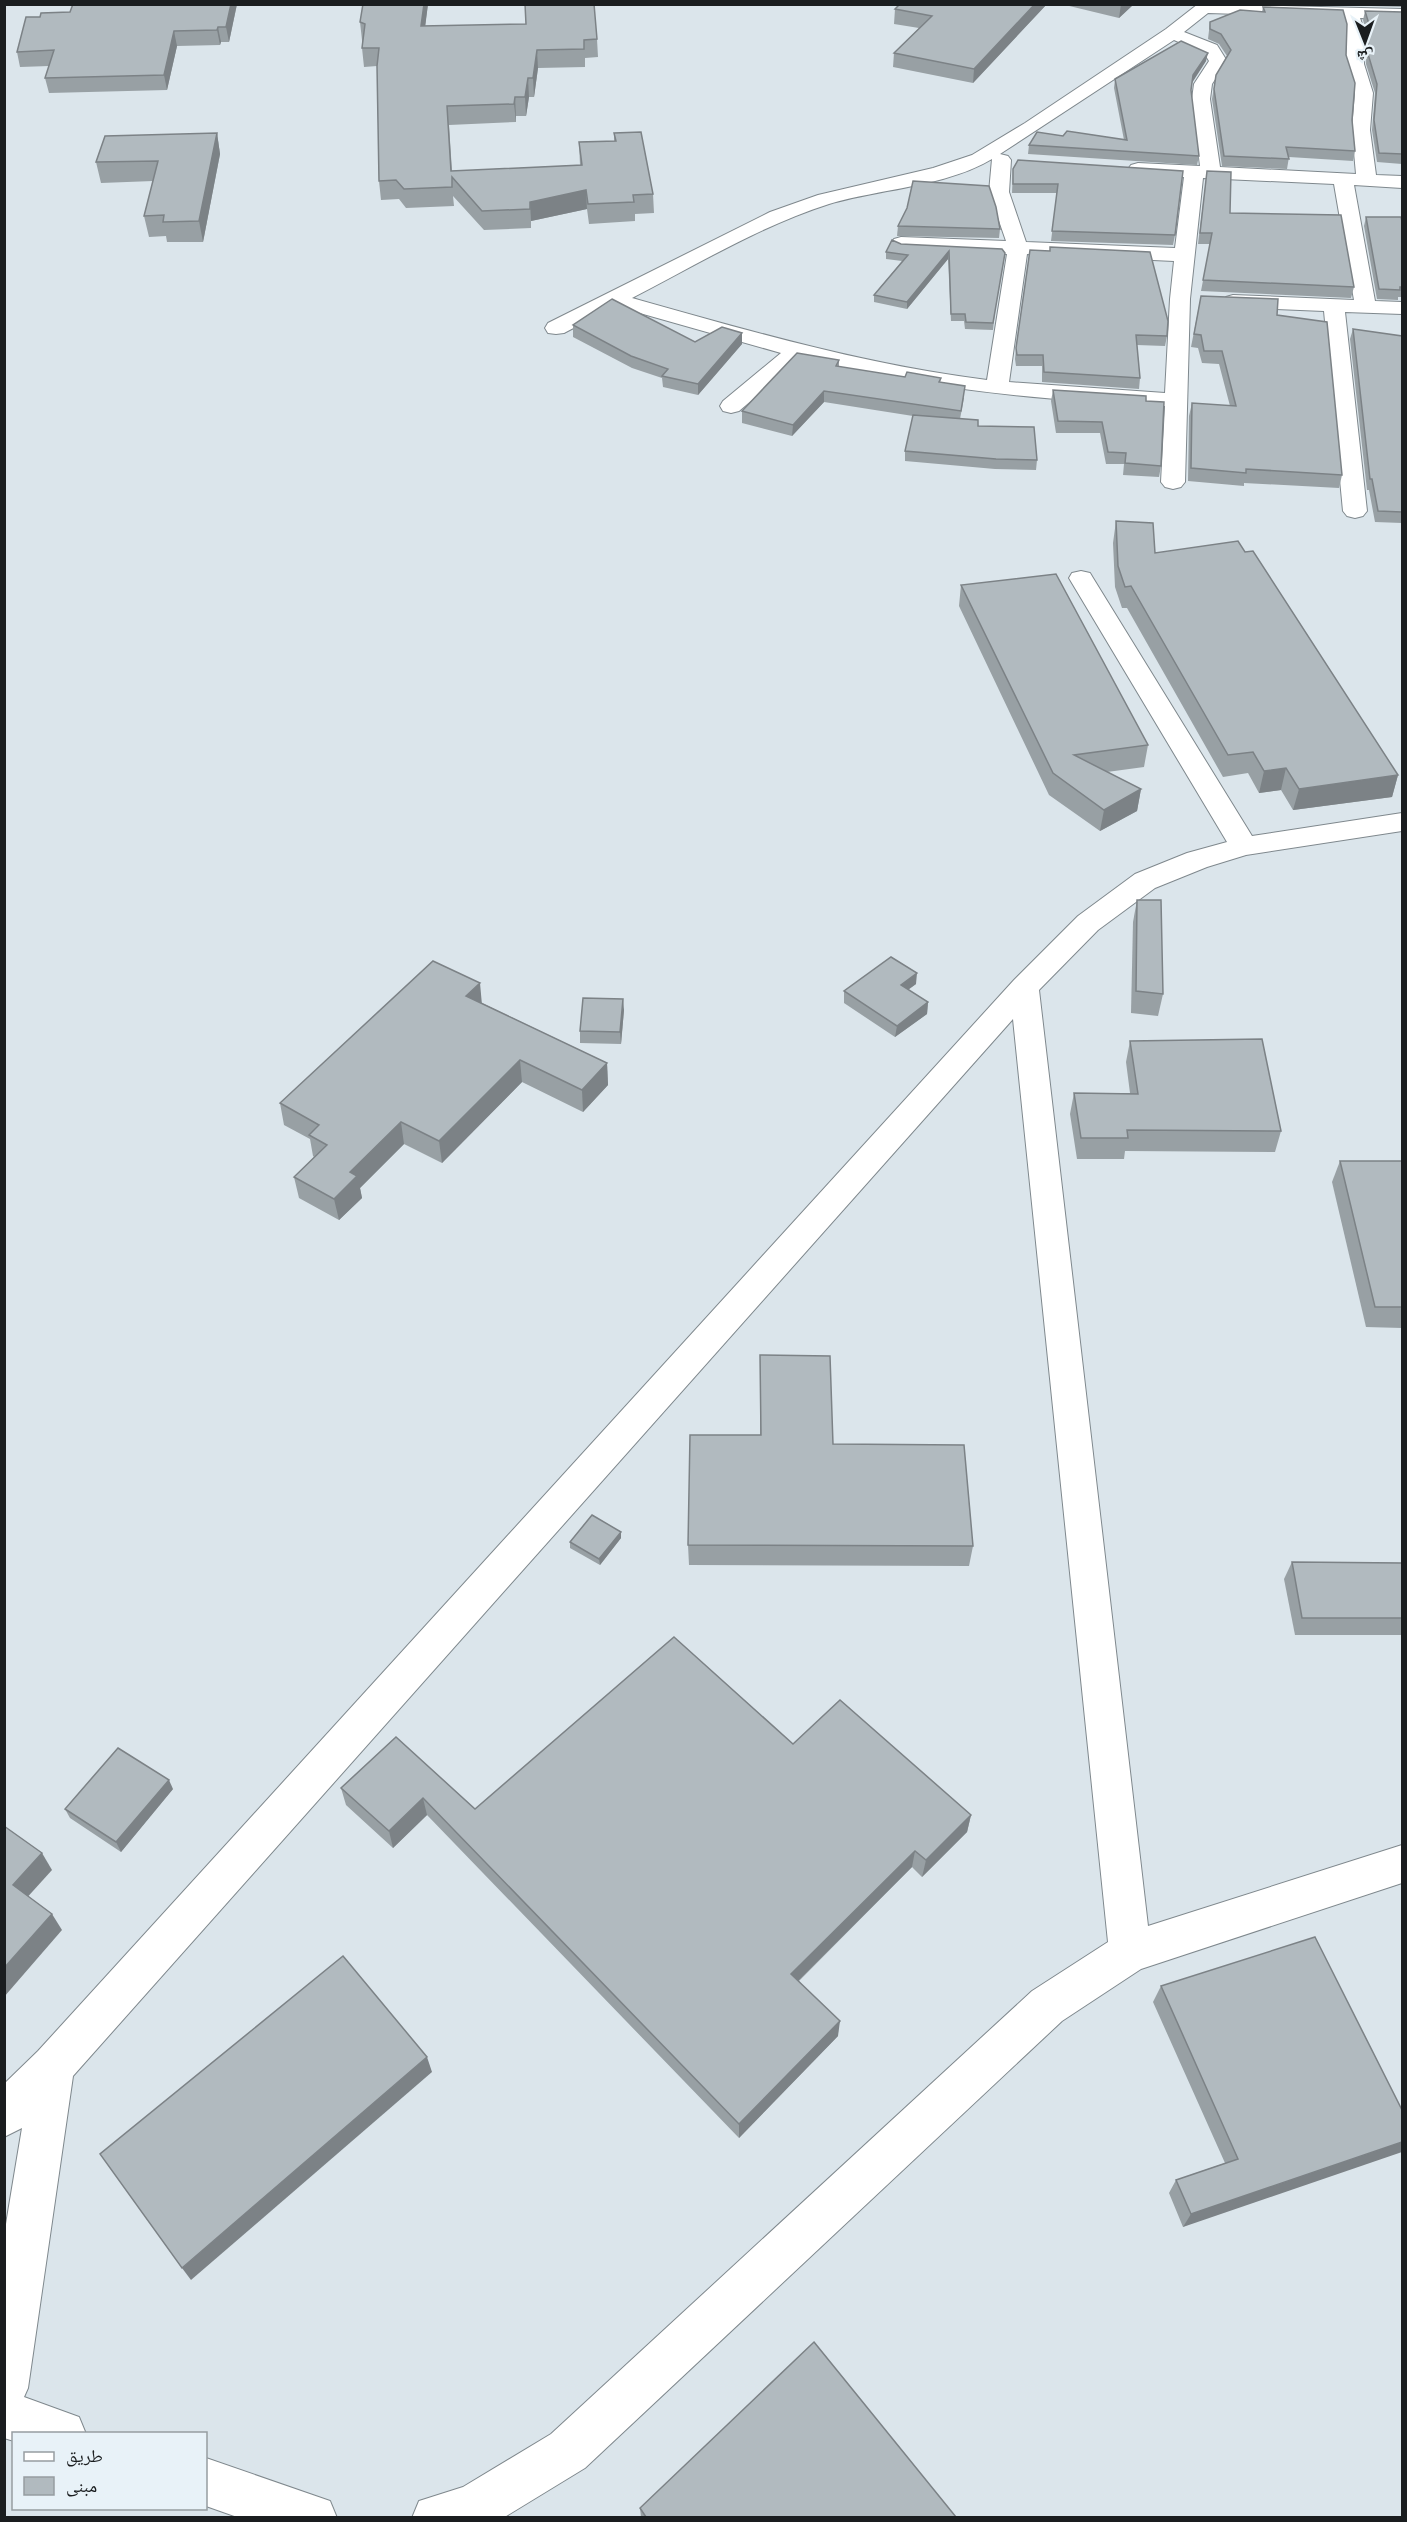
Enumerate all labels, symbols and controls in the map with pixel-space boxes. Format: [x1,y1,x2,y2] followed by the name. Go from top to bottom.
[1335,12,1395,72] north arrow
[1357,47,1374,67] text: ش
[12,2432,207,2510] legend
[66,2445,103,2467] text: طريق
[66,2475,97,2497] text: مبنى

